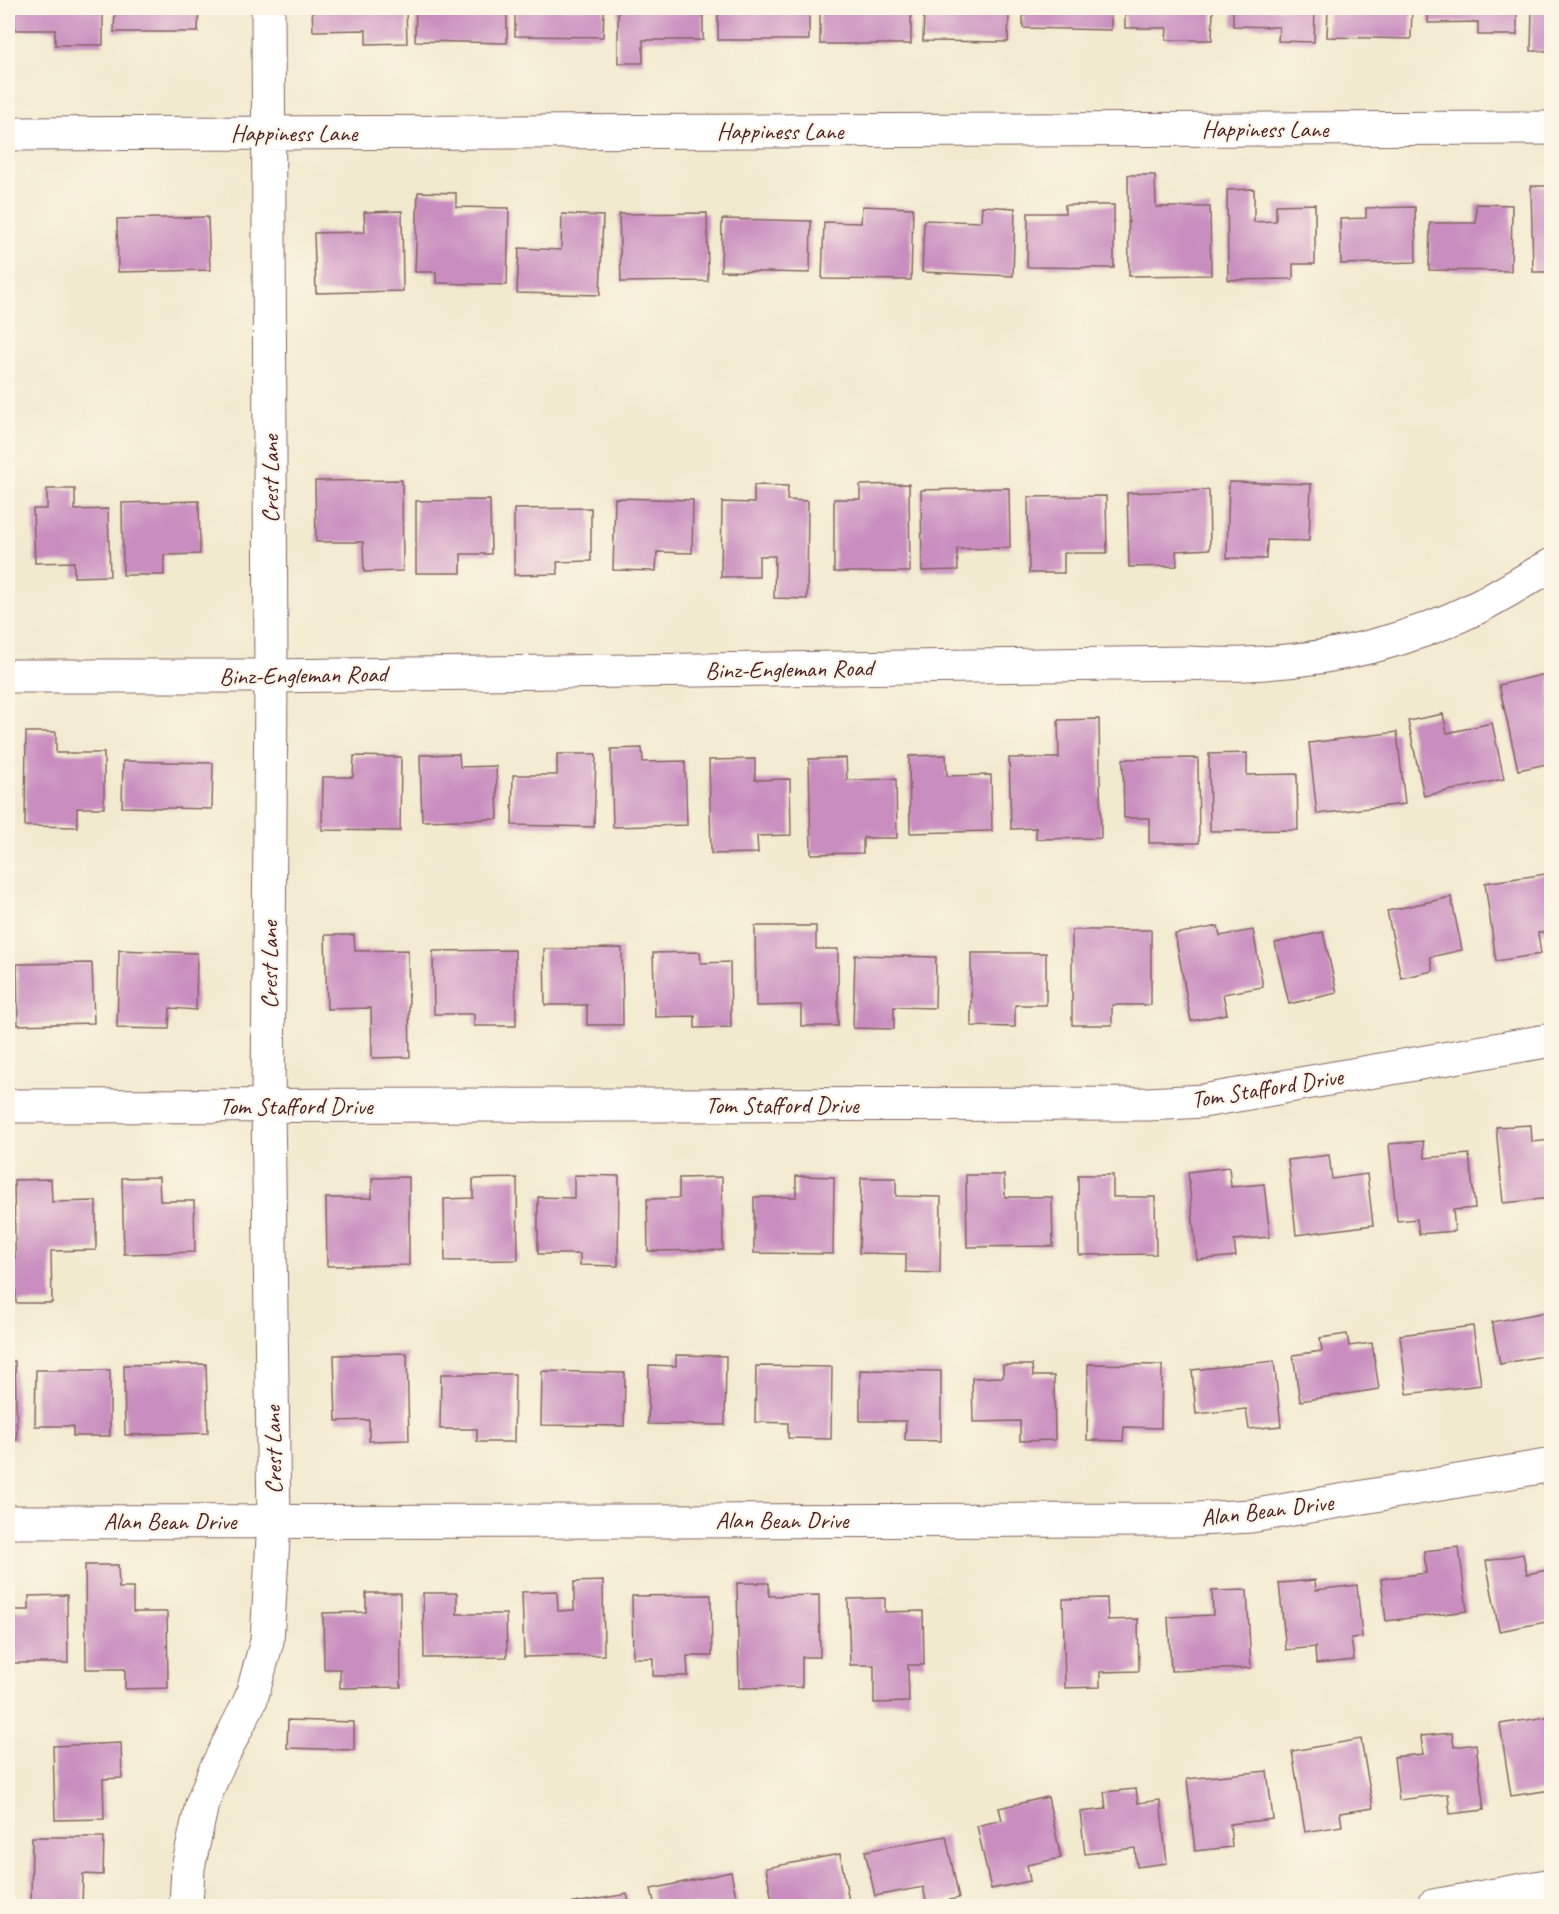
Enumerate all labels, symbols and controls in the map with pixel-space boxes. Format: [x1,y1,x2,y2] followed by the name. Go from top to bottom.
[1202,114,1331,144] street label: Happiness Lane
[717,116,846,146] street label: Happiness Lane
[231,118,360,148] street label: Happiness Lane
[255,433,285,523] street label: Crest Lane
[705,652,877,685] street label: Binz-Engleman Road
[219,658,391,691] street label: Binz-Engleman Road
[254,919,284,1009] street label: Crest Lane
[1189,1061,1347,1115] street label: Tom Stafford Drive
[706,1090,861,1120] street label: Tom Stafford Drive
[220,1091,375,1121] street label: Tom Stafford Drive
[257,1403,289,1494] street label: Crest Lane
[1199,1487,1337,1533] street label: Alan Bean Drive
[716,1505,851,1535] street label: Alan Bean Drive
[104,1506,239,1536] street label: Alan Bean Drive

